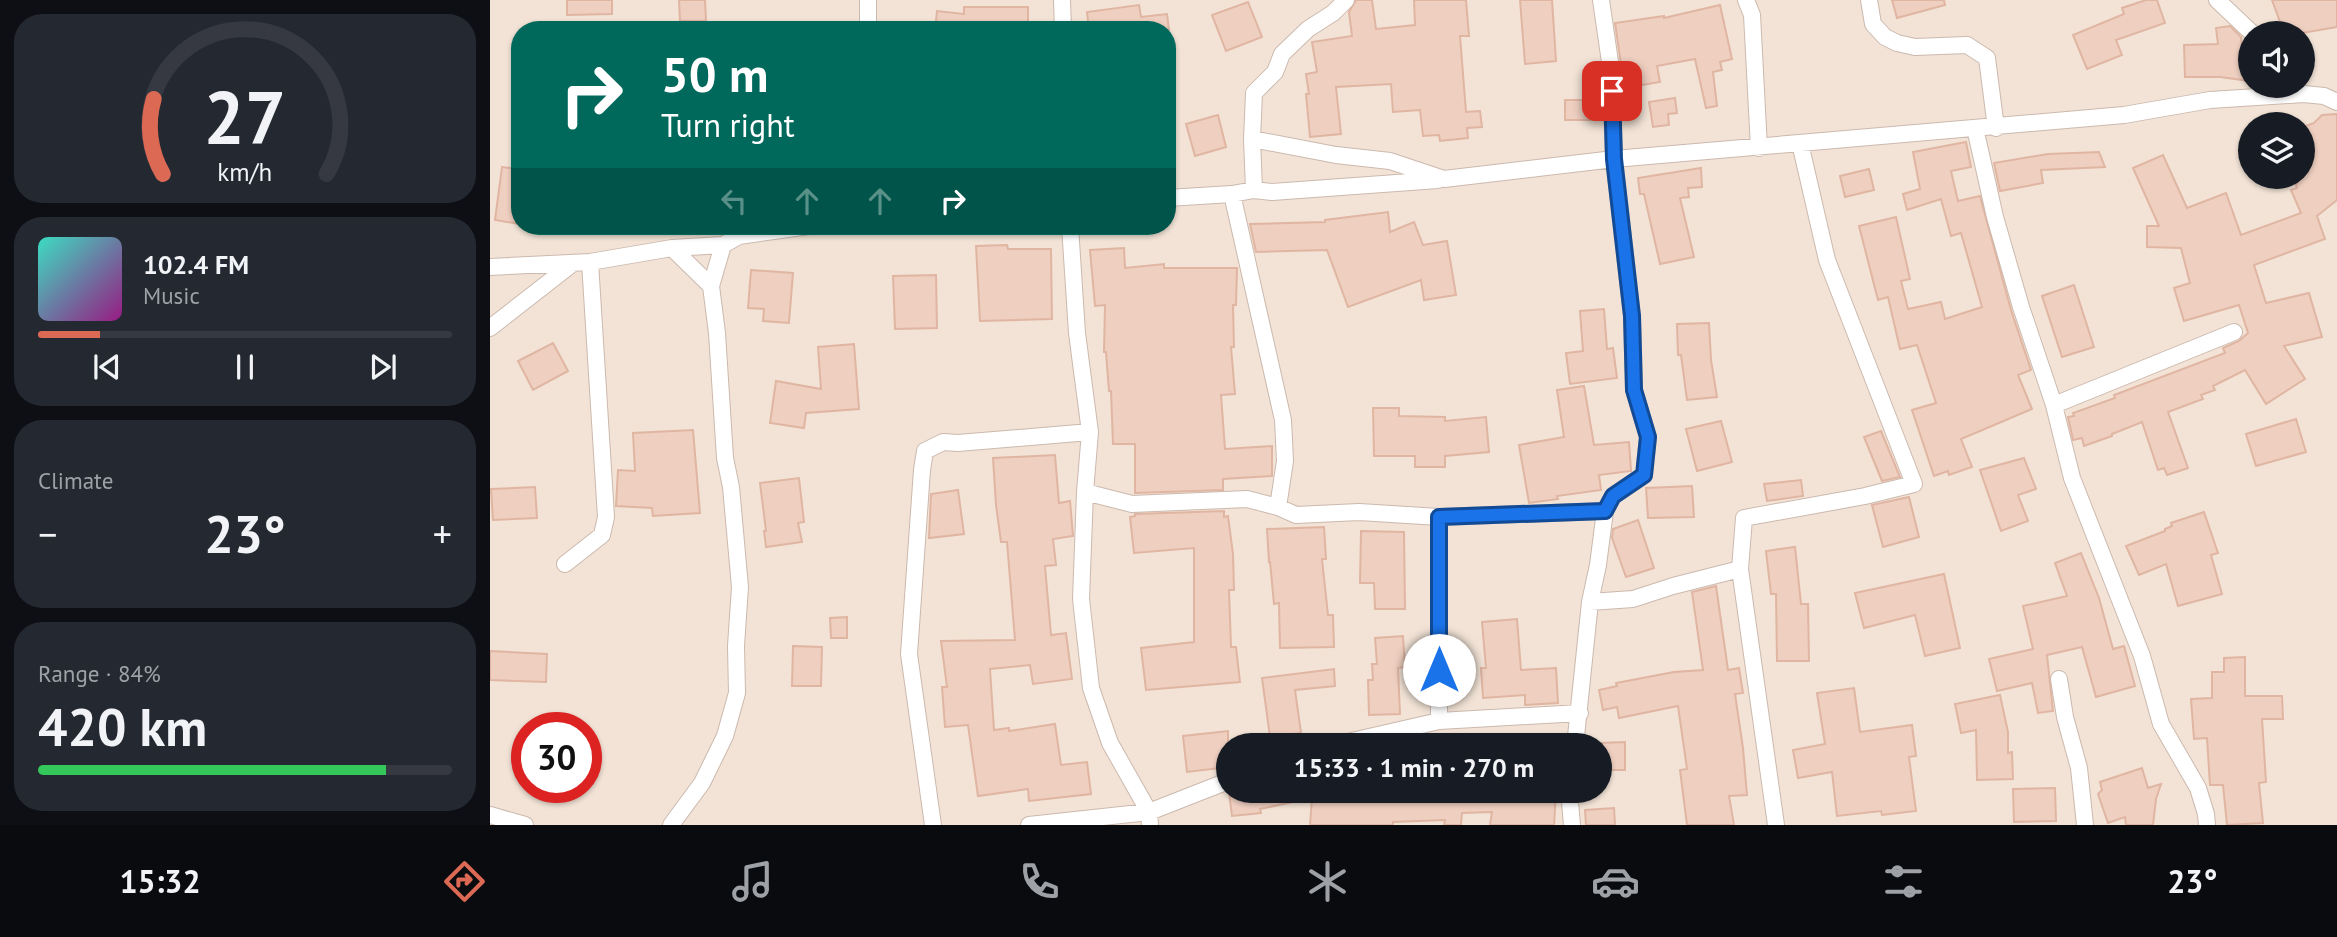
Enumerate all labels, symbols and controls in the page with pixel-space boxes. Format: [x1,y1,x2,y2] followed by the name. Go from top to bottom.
[2238,21,2315,189] map controls
[2238,21,2315,98] button: sound
[661,42,768,106] text: 50 m
[546,49,637,140] icon: right
[1582,61,1642,121] pin
[204,71,286,165] text: 27
[1593,72,1631,110] icon: arrive
[661,104,795,146] text: Turn right
[2238,112,2315,189] button: layers
[218,156,272,188] text: km/h
[715,182,753,220] icon: left
[788,182,826,220] icon: ahead
[861,182,899,220] icon: ahead
[934,182,972,220] icon: right
[143,248,249,281] text: 102.4 FM
[143,281,200,310] text: Music
[88,348,126,386] icon: previous
[226,348,264,386] icon: pause
[364,348,402,386] icon: next
[38,466,113,495] text: Climate
[204,500,286,567] text: 23°
[38,509,57,558] text: −
[433,509,452,558] text: +
[1402,633,1476,707] position arrow
[38,659,161,688] text: Range · 84%
[38,693,207,760] text: 420 km
[511,712,602,803] speed limit sign: 30
[1294,751,1534,784] text: 15:33 · 1 min · 270 m
[440,857,489,906] icon: directions
[728,857,777,906] icon: music
[1015,857,1064,906] icon: phone
[1303,857,1352,906] icon: climate
[1591,857,1640,906] icon: car
[1879,857,1928,906] icon: filters
[119,860,201,902] text: 15:32
[2167,860,2218,902] text: 23°

